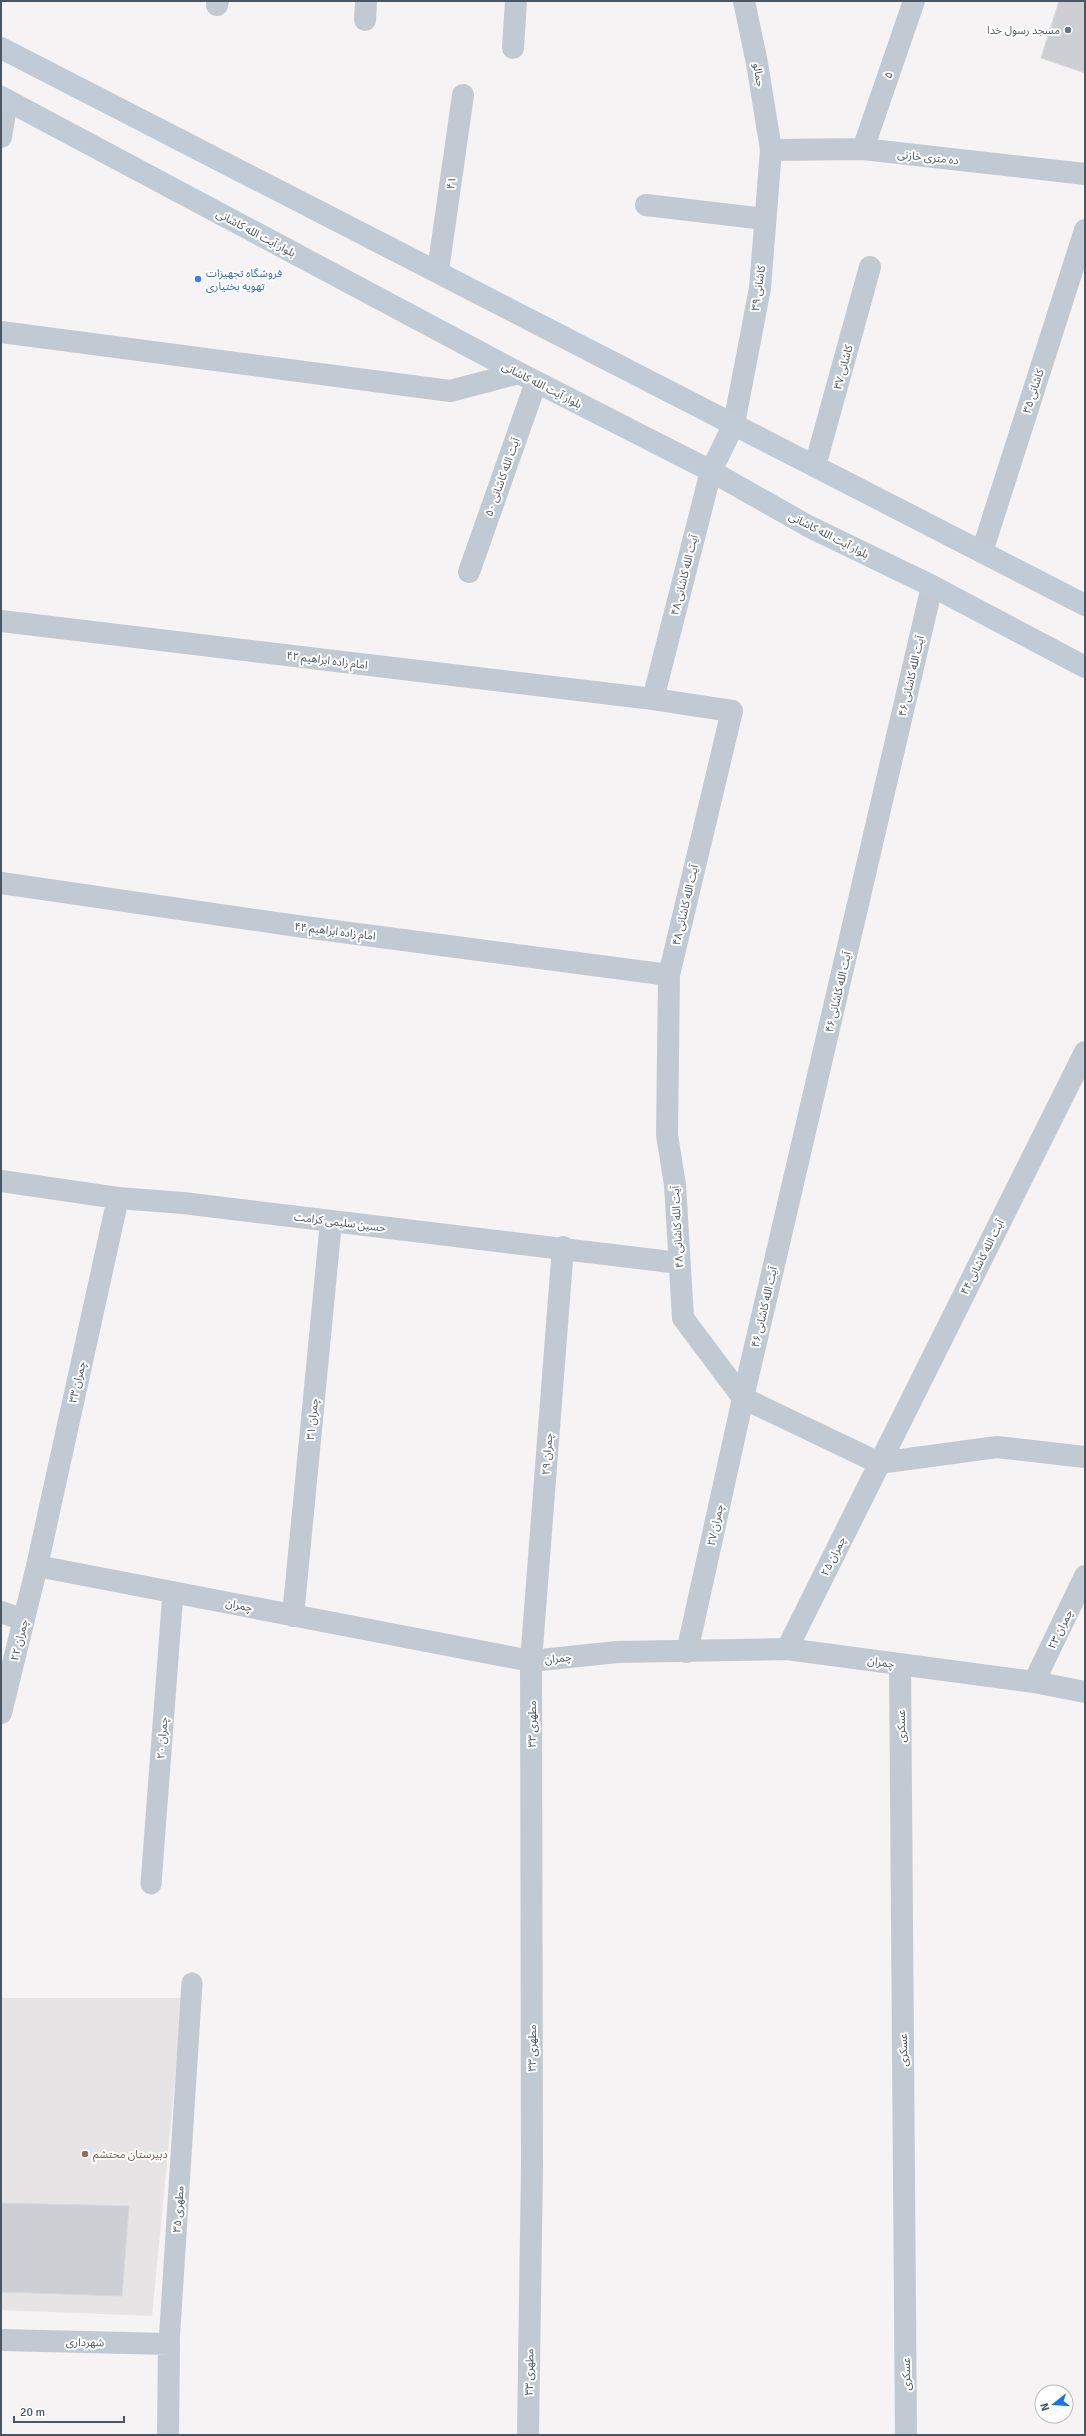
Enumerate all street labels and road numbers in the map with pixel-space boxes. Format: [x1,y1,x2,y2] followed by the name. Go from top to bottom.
[750,62,767,89] street label: جمالو
[881,70,896,80] street label: ۵
[897,148,959,167] street label: ده متری خازنی
[444,176,459,190] street label: ۴۱
[214,207,298,260] street label: بلوار آیت الله کاشانی
[749,264,768,312] street label: کاشانی ۳۹
[831,343,856,391] street label: کاشانی ۳۷
[500,360,584,411] street label: بلوار آیت الله کاشانی
[1020,367,1047,415] street label: کاشانی ۳۵
[482,435,523,518] street label: آیت الله کاشانی ۵۰
[787,510,871,561] street label: بلوار آیت الله کاشانی
[668,533,701,617] street label: آیت الله کاشانی ۴۸
[896,634,927,718] street label: آیت الله کاشانی ۴۶
[285,649,368,674] street label: امام زاده ابراهیم ۴۲
[670,863,701,947] street label: آیت الله کاشانی ۴۸
[293,920,376,945] street label: امام زاده ابراهیم ۴۴
[823,950,854,1034] street label: آیت الله کاشانی ۴۶
[669,1185,686,1269] street label: آیت الله کاشانی ۴۸
[293,1210,387,1235] street label: حسین سلیمی کرامت
[958,1217,1007,1297] street label: آیت الله کاشانی ۴۴
[749,1265,780,1349] street label: آیت الله کاشانی ۴۶
[66,1360,90,1404] street label: چمران ۳۳
[304,1397,322,1441] street label: چمران ۳۱
[540,1432,557,1476] street label: چمران ۲۹
[705,1503,727,1547] street label: چمران ۲۷
[818,1534,850,1578] street label: چمران ۲۵
[224,1597,254,1616] street label: چمران
[1045,1607,1077,1651] street label: چمران ۲۳
[8,1618,32,1662] street label: چمران ۲۲
[544,1651,573,1667] street label: چمران
[866,1654,896,1672] street label: چمران
[526,1700,539,1747] street label: مطهری ۳۳
[895,1709,908,1743] street label: عسکری
[155,1716,172,1760] street label: چمران ۲۰
[526,2024,539,2071] street label: مطهری ۳۳
[897,2033,910,2067] street label: عسکری
[170,2185,187,2233] street label: مطهری ۳۵
[66,2336,105,2349] street label: شهرداری
[523,2348,536,2396] street label: مطهری ۳۳
[900,2357,913,2391] street label: عسکری

